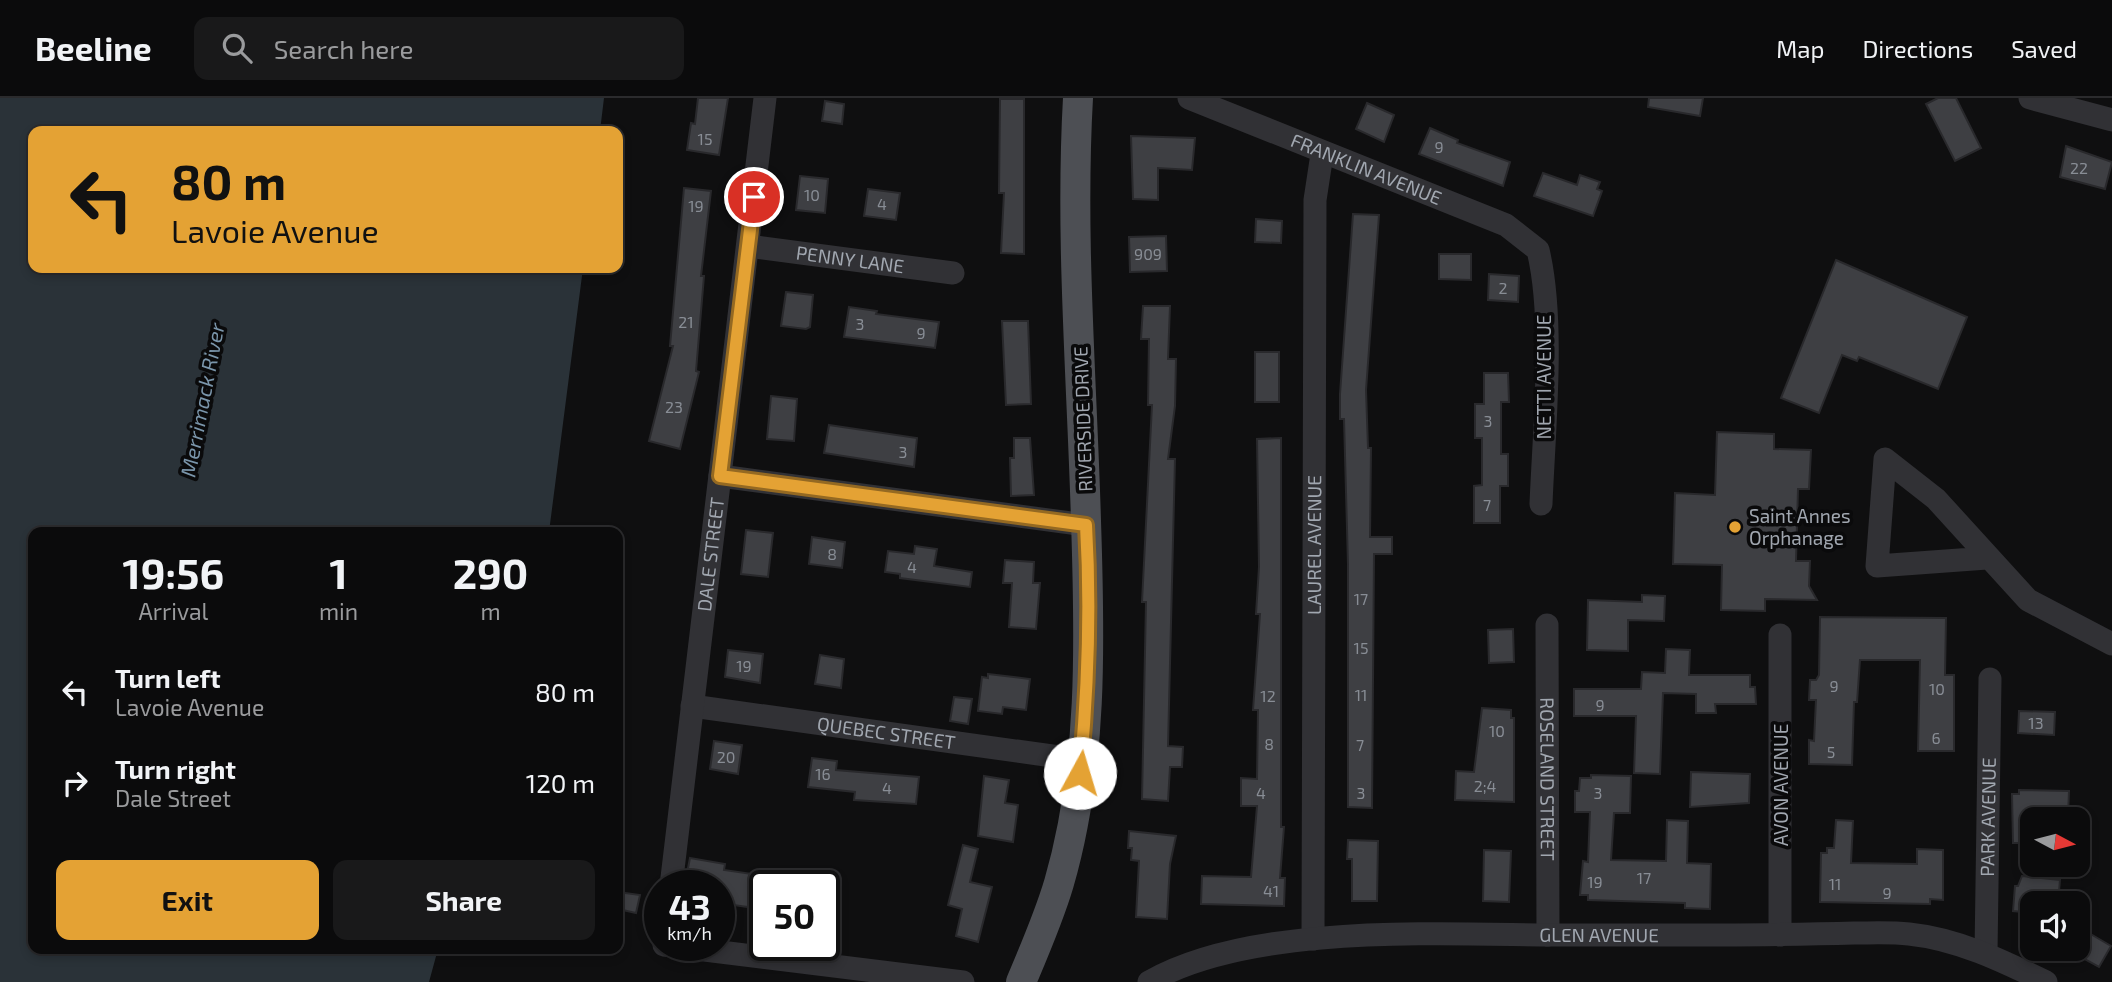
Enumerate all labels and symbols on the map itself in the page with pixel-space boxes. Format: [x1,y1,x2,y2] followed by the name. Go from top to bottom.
[1288,128,1445,209] street label: FRANKLIN AVENUE
[698,129,712,148] house number: 15
[1434,137,1444,156] house number: 9
[2070,158,2088,177] house number: 22
[724,167,784,227] pin
[804,185,820,204] house number: 10
[877,194,887,213] house number: 4
[688,196,704,215] house number: 19
[795,240,906,277] street label: PENNY LANE
[1134,244,1162,263] house number: 909
[1499,278,1508,297] house number: 2
[678,312,694,331] house number: 21
[856,314,864,333] house number: 3
[1532,315,1555,439] street label: NETTI AVENUE
[174,320,229,479] water label: Merrimack River
[916,323,926,342] house number: 9
[1068,346,1097,492] street label: RIVERSIDE DRIVE
[665,397,683,416] house number: 23
[1484,411,1492,430] house number: 3
[899,442,907,461] house number: 3
[1302,475,1325,615] street label: LAUREL AVENUE
[1483,495,1491,514] house number: 7
[692,496,728,613] street label: DALE STREET
[1749,504,1851,549] place label: Saint Annes Orphanage
[1727,519,1743,535] marker: Saint Annes Orphanage
[827,544,837,563] house number: 8
[907,557,917,576] house number: 4
[1354,589,1368,608] house number: 17
[1354,638,1368,657] house number: 15
[736,656,752,675] house number: 19
[1829,676,1839,695] house number: 9
[1929,679,1945,698] house number: 10
[1355,685,1367,704] house number: 11
[1260,686,1276,705] house number: 12
[1595,695,1605,714] house number: 9
[1536,697,1560,861] street label: ROSELAND STREET
[816,711,957,753] street label: QUEBEC STREET
[2028,713,2044,732] house number: 13
[1489,721,1505,740] house number: 10
[1769,724,1792,846] street label: AVON AVENUE
[1931,728,1941,747] house number: 6
[1264,734,1274,753] house number: 8
[1356,735,1364,754] house number: 7
[1043,736,1117,810] position arrow
[1827,742,1835,761] house number: 5
[717,747,735,766] house number: 20
[1975,757,2000,877] street label: PARK AVENUE
[815,764,831,783] house number: 16
[1474,776,1496,795] house number: 2;4
[882,778,892,797] house number: 4
[1256,783,1266,802] house number: 4
[1357,783,1365,802] house number: 3
[1594,783,1602,802] house number: 3
[2020,807,2090,877] north arrow
[1637,868,1651,887] house number: 17
[749,870,840,961] speed limit sign: 50
[1587,872,1603,891] house number: 19
[1829,874,1841,893] house number: 11
[1263,881,1279,900] house number: 41
[1882,883,1892,902] house number: 9
[1539,923,1659,946] street label: GLEN AVENUE

